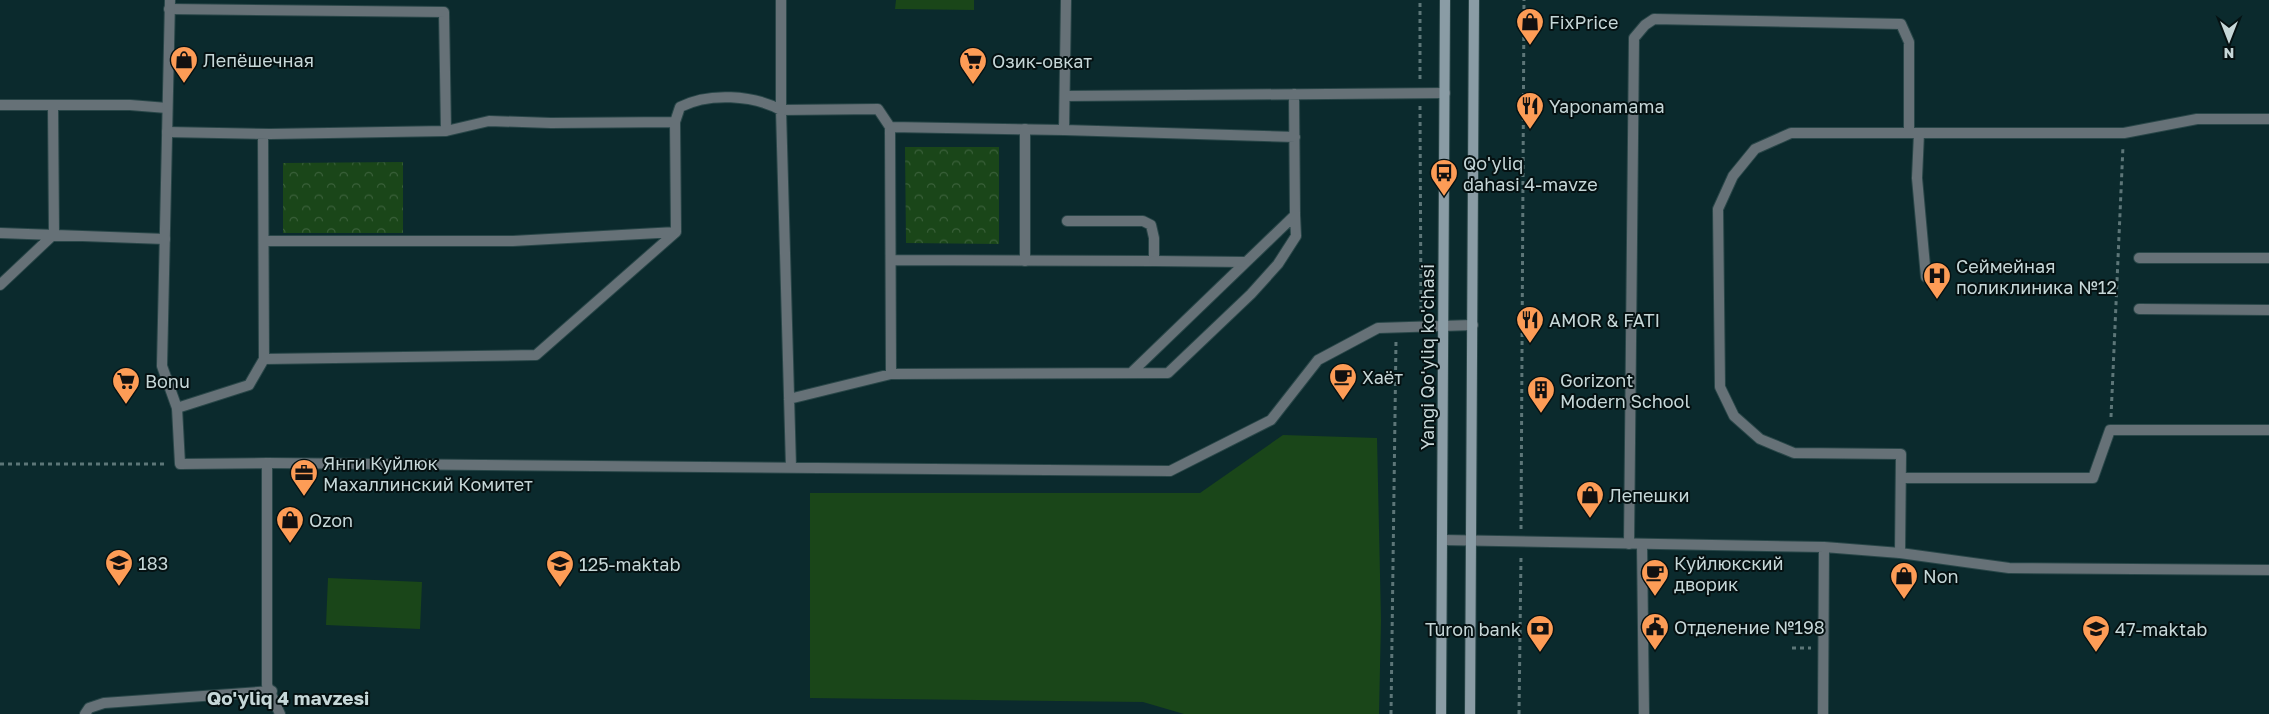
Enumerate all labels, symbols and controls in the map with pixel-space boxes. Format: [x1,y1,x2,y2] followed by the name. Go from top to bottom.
[1515,7,1545,46] shop icon: FixPrice
[1549,11,1618,33] place label: FixPrice
[2204,15,2254,65] north arrow
[169,45,199,84] shop icon: Лепёшечная
[2224,45,2234,62] text: N
[958,46,988,85] supermarket icon: Озик-овкат
[203,49,314,71] place label: Лепёшечная
[992,50,1092,72] place label: Озик-овкат
[1515,91,1545,130] restaurant icon: Yaponamama
[1549,95,1665,117] place label: Yaponamama
[1463,152,1598,195] place label: Qo'yliq dahasi 4-mavze
[1429,158,1459,197] bus stop icon: Qo'yliq dahasi 4-mavze
[1956,255,2117,298] place label: Сеймейная поликлиника №12
[1922,261,1952,300] hospital icon: Сеймейная поликлиника №12
[1416,264,1438,450] street label: Yangi Qo'yliq ko'chasi
[1515,305,1545,344] restaurant icon: AMOR & FATI
[1549,309,1660,331] place label: AMOR & FATI
[1328,362,1358,401] cafe icon: Хаёт
[111,366,141,405] supermarket icon: Bonu
[1362,366,1403,388] place label: Хаёт
[1560,369,1690,412] place label: Gorizont Modern School
[145,370,190,392] place label: Bonu
[1526,375,1556,414] building icon: Gorizont Modern School
[323,452,533,495] place label: Янги Куйлюк Махаллинский Комитет
[289,458,319,497] office icon: Янги Куйлюк Махаллинский Комитет
[1575,480,1605,519] shop icon: Лепешки
[1609,484,1689,506] place label: Лепешки
[275,505,305,544] shop icon: Ozon
[309,509,353,531] place label: Ozon
[104,548,134,587] school or university icon: 183
[545,549,575,588] school or university icon: 125-maktab
[138,552,168,574] place label: 183
[1674,552,1784,595] place label: Куйлюкский дворик
[579,553,681,575] place label: 125-maktab
[1640,558,1670,597] cafe icon: Куйлюкский дворик
[1889,561,1919,600] shop icon: Non
[1923,565,1959,587] place label: Non
[1640,612,1670,651] public building icon: Отделение №198
[1525,614,1555,653] bank icon: Turon bank
[2081,614,2111,653] school or university icon: 47-maktab
[1674,616,1825,638] place label: Отделение №198
[1425,618,1521,640] place label: Turon bank
[2115,618,2207,640] place label: 47-maktab
[207,686,369,709] district label: Qo'yliq 4 mavzesi

